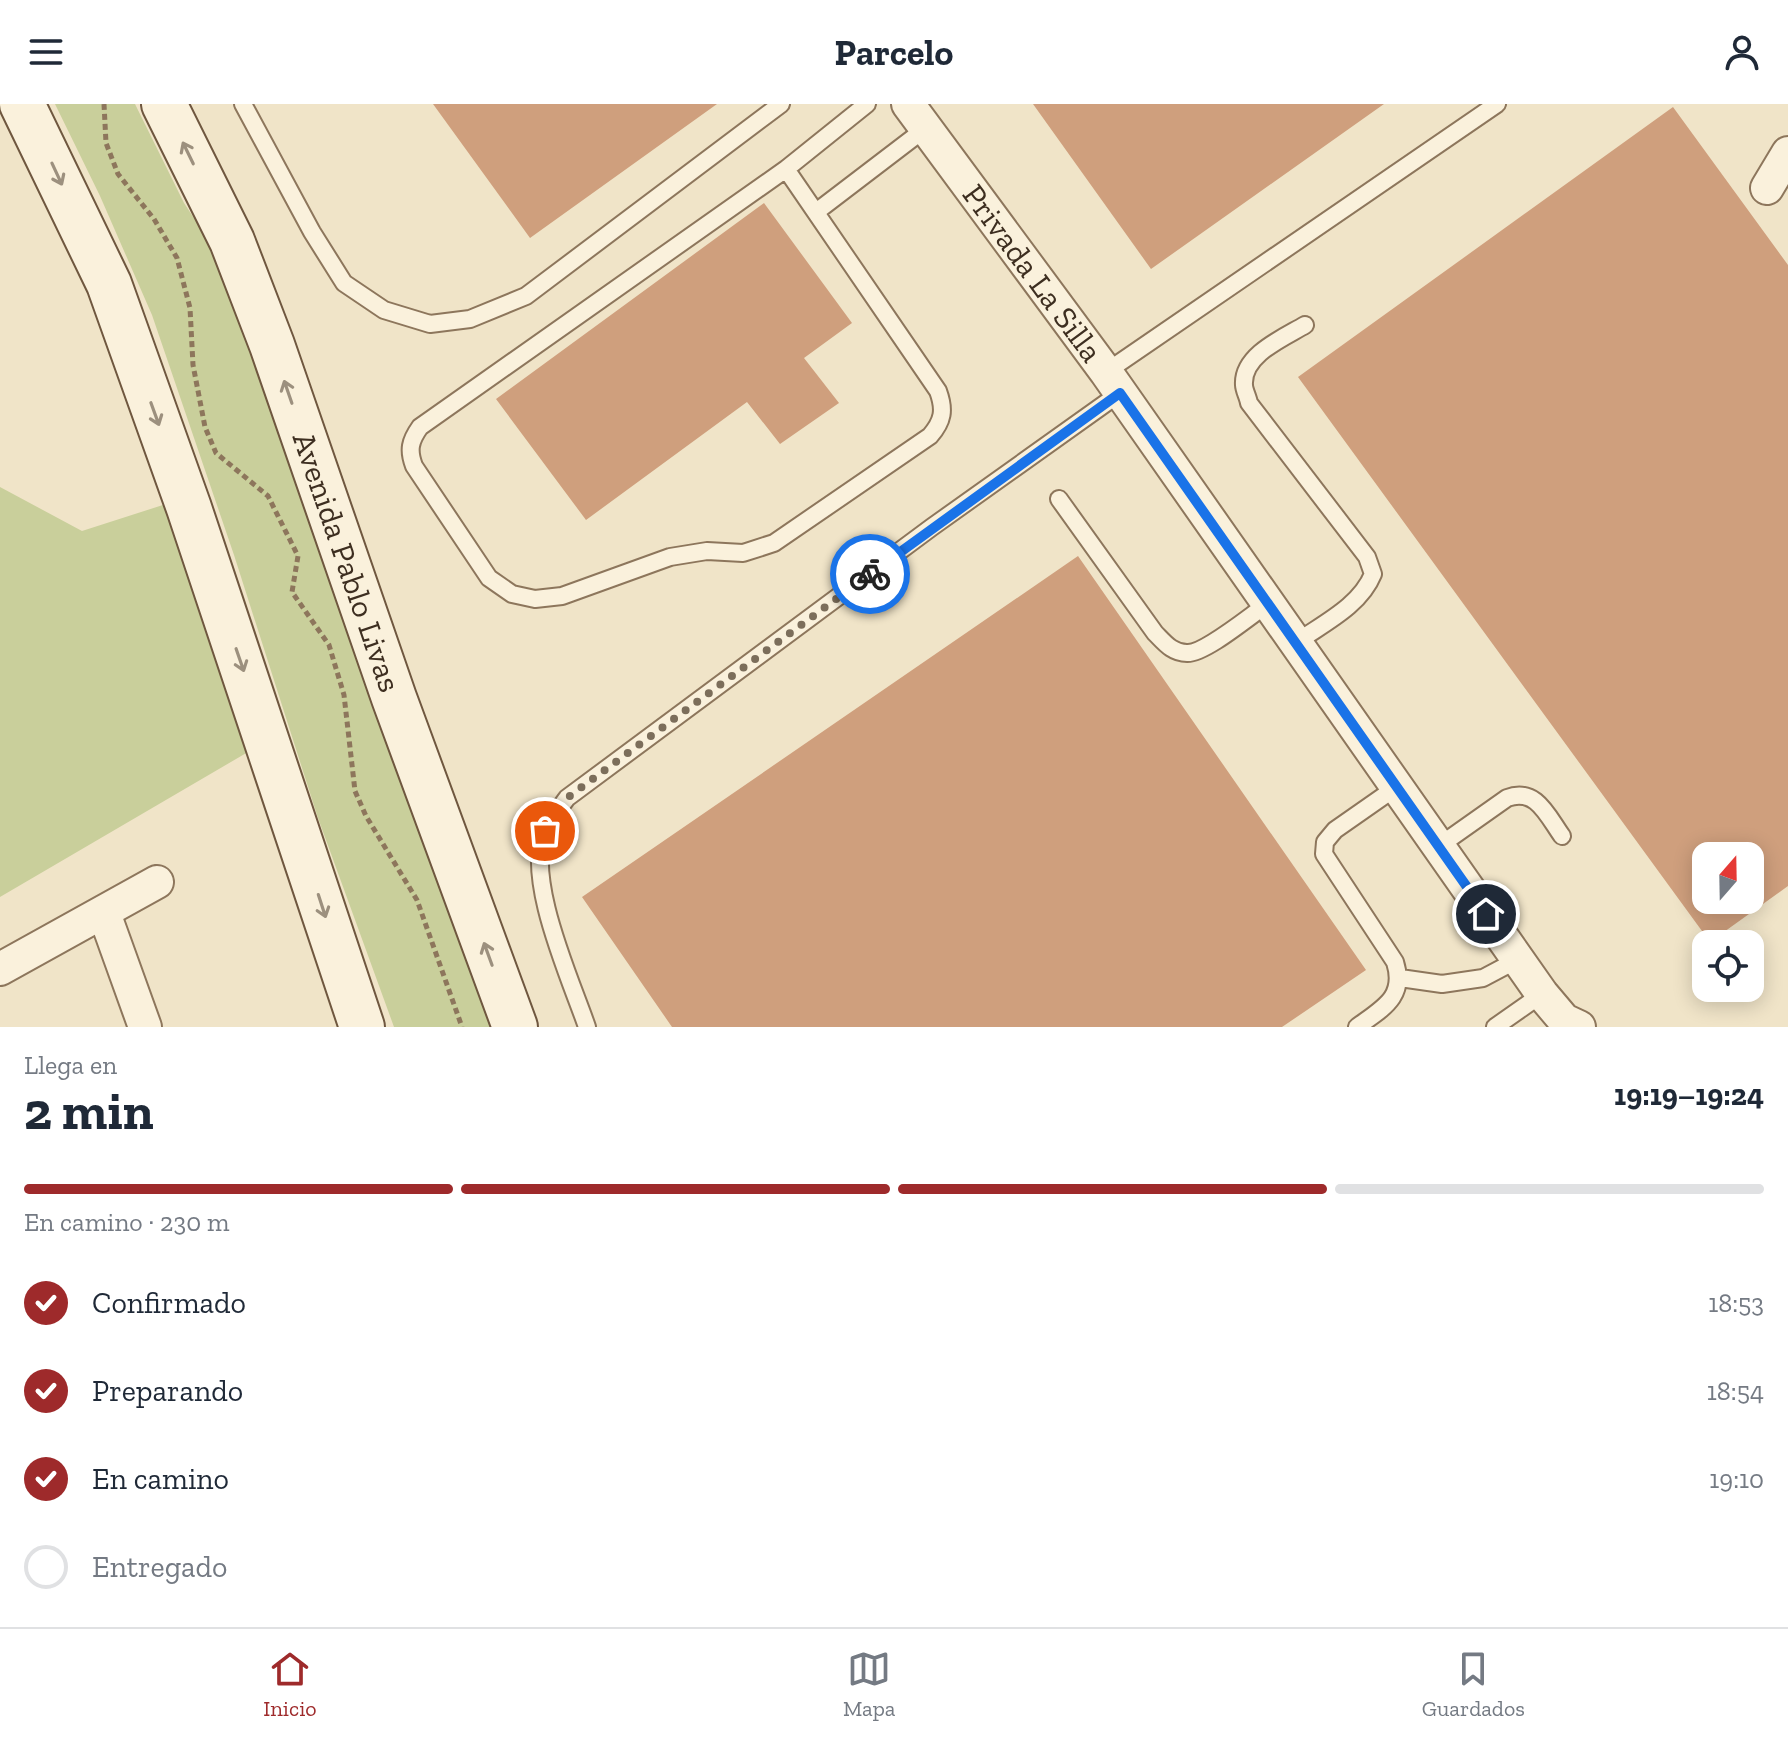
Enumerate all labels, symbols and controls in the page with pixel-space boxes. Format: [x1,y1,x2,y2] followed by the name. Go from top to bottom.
[24,30,68,74] icon: menu
[1720,30,1764,74] icon: person
[835,31,953,74] text: Parcelo
[180,141,195,165] one-way arrow
[50,161,65,185] one-way arrow
[955,177,1111,369] street label: Privada La Silla
[280,380,295,405] one-way arrow
[149,401,164,426] one-way arrow
[285,427,409,697] street label: Avenida Pablo Livas
[830,534,910,614] courier
[848,552,892,596] icon: bike
[233,647,248,672] one-way arrow
[511,797,579,865] pin
[523,809,567,853] icon: bag
[1692,842,1764,914] north arrow
[1692,842,1764,1002] map controls
[1452,880,1520,948] pin
[1464,892,1508,936] icon: home
[315,894,330,919] one-way arrow
[1692,930,1764,1002] button: locate
[480,942,494,967] one-way arrow
[24,1049,117,1081] text: Llega en
[1614,1077,1764,1113] text: 19:19–19:24
[24,1080,154,1142] text: 2 min
[24,1206,230,1238] text: En camino · 230 m
[24,1281,68,1325] icon: check
[92,1285,246,1321] text: Confirmado
[1708,1287,1764,1319] text: 18:53
[24,1369,68,1413] icon: check
[92,1373,243,1409] text: Preparando
[1707,1375,1764,1407] text: 18:54
[24,1457,68,1501] icon: check
[92,1461,229,1497] text: En camino
[1709,1463,1764,1495] text: 19:10
[92,1549,227,1585] text: Entregado
[263,1647,317,1722] tab: Inicio
[843,1647,895,1722] tab: Mapa
[1422,1647,1525,1722] tab: Guardados

